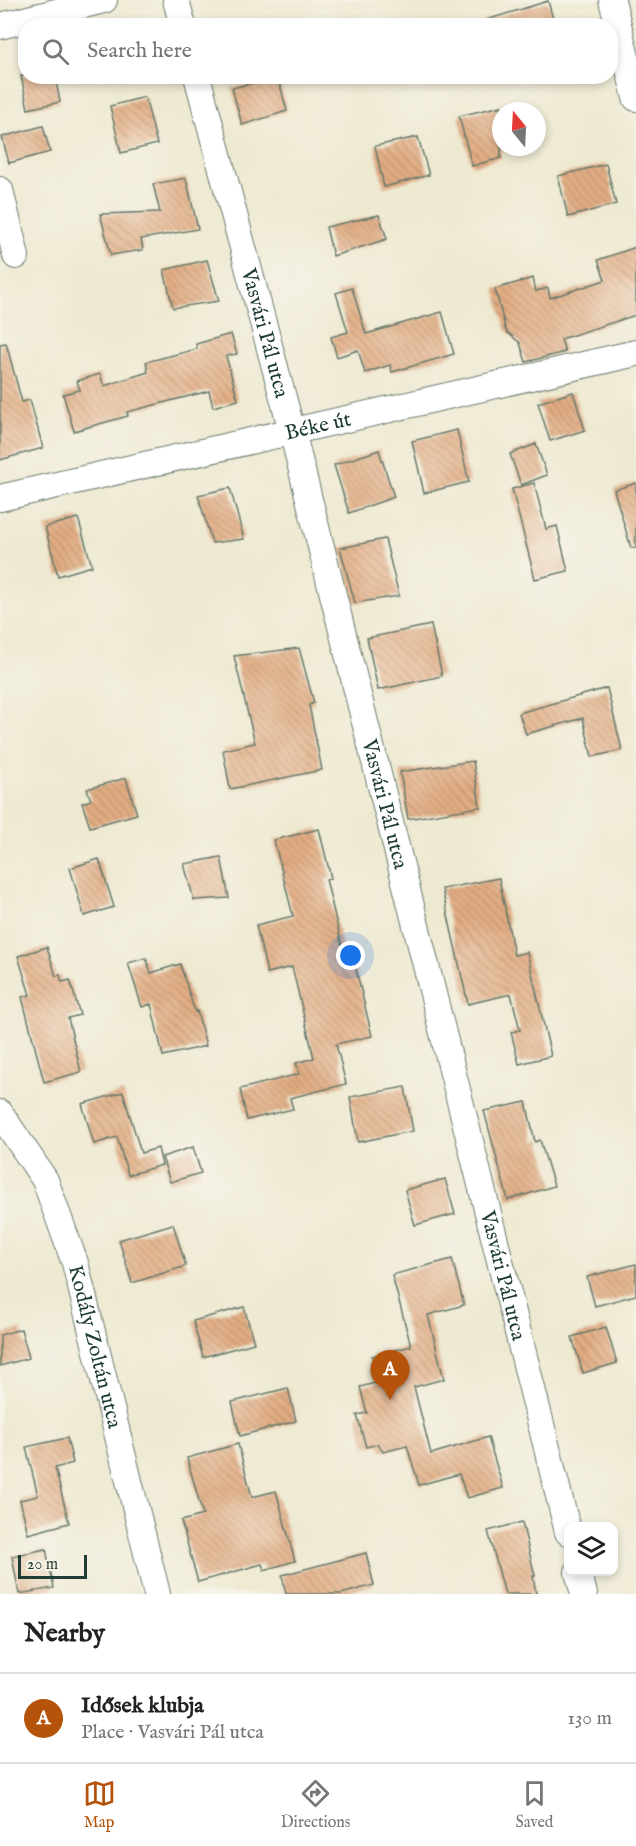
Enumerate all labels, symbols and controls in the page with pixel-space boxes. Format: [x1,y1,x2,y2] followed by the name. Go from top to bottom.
[18,18,618,84] search box
[39,35,72,68] icon: search
[87,37,192,65] text: Search here
[492,102,546,156] north arrow
[234,265,295,402] street label: Vasvári Pál utca
[283,406,354,448] street label: Béke út
[355,736,414,873] street label: Vasvári Pál utca
[336,941,365,970] your location
[473,1207,532,1344] street label: Vasvári Pál utca
[61,1262,128,1432] street label: Kodály Zoltán utca
[370,1350,410,1400] pin: A
[564,1522,618,1576] map controls
[564,1522,618,1576] button: layers
[18,1552,87,1580] scale bar
[27,1555,58,1575] text: 20 m
[24,1617,105,1650] text: Nearby
[81,1692,204,1720] text: Idősek klubja
[37,1706,50,1731] text: A
[567,1706,612,1731] text: 130 m
[81,1720,264,1745] text: Place · Vasvári Pál utca
[83,1777,116,1833] tab: Map
[281,1777,350,1833] tab: Directions
[516,1777,553,1833] tab: Saved

